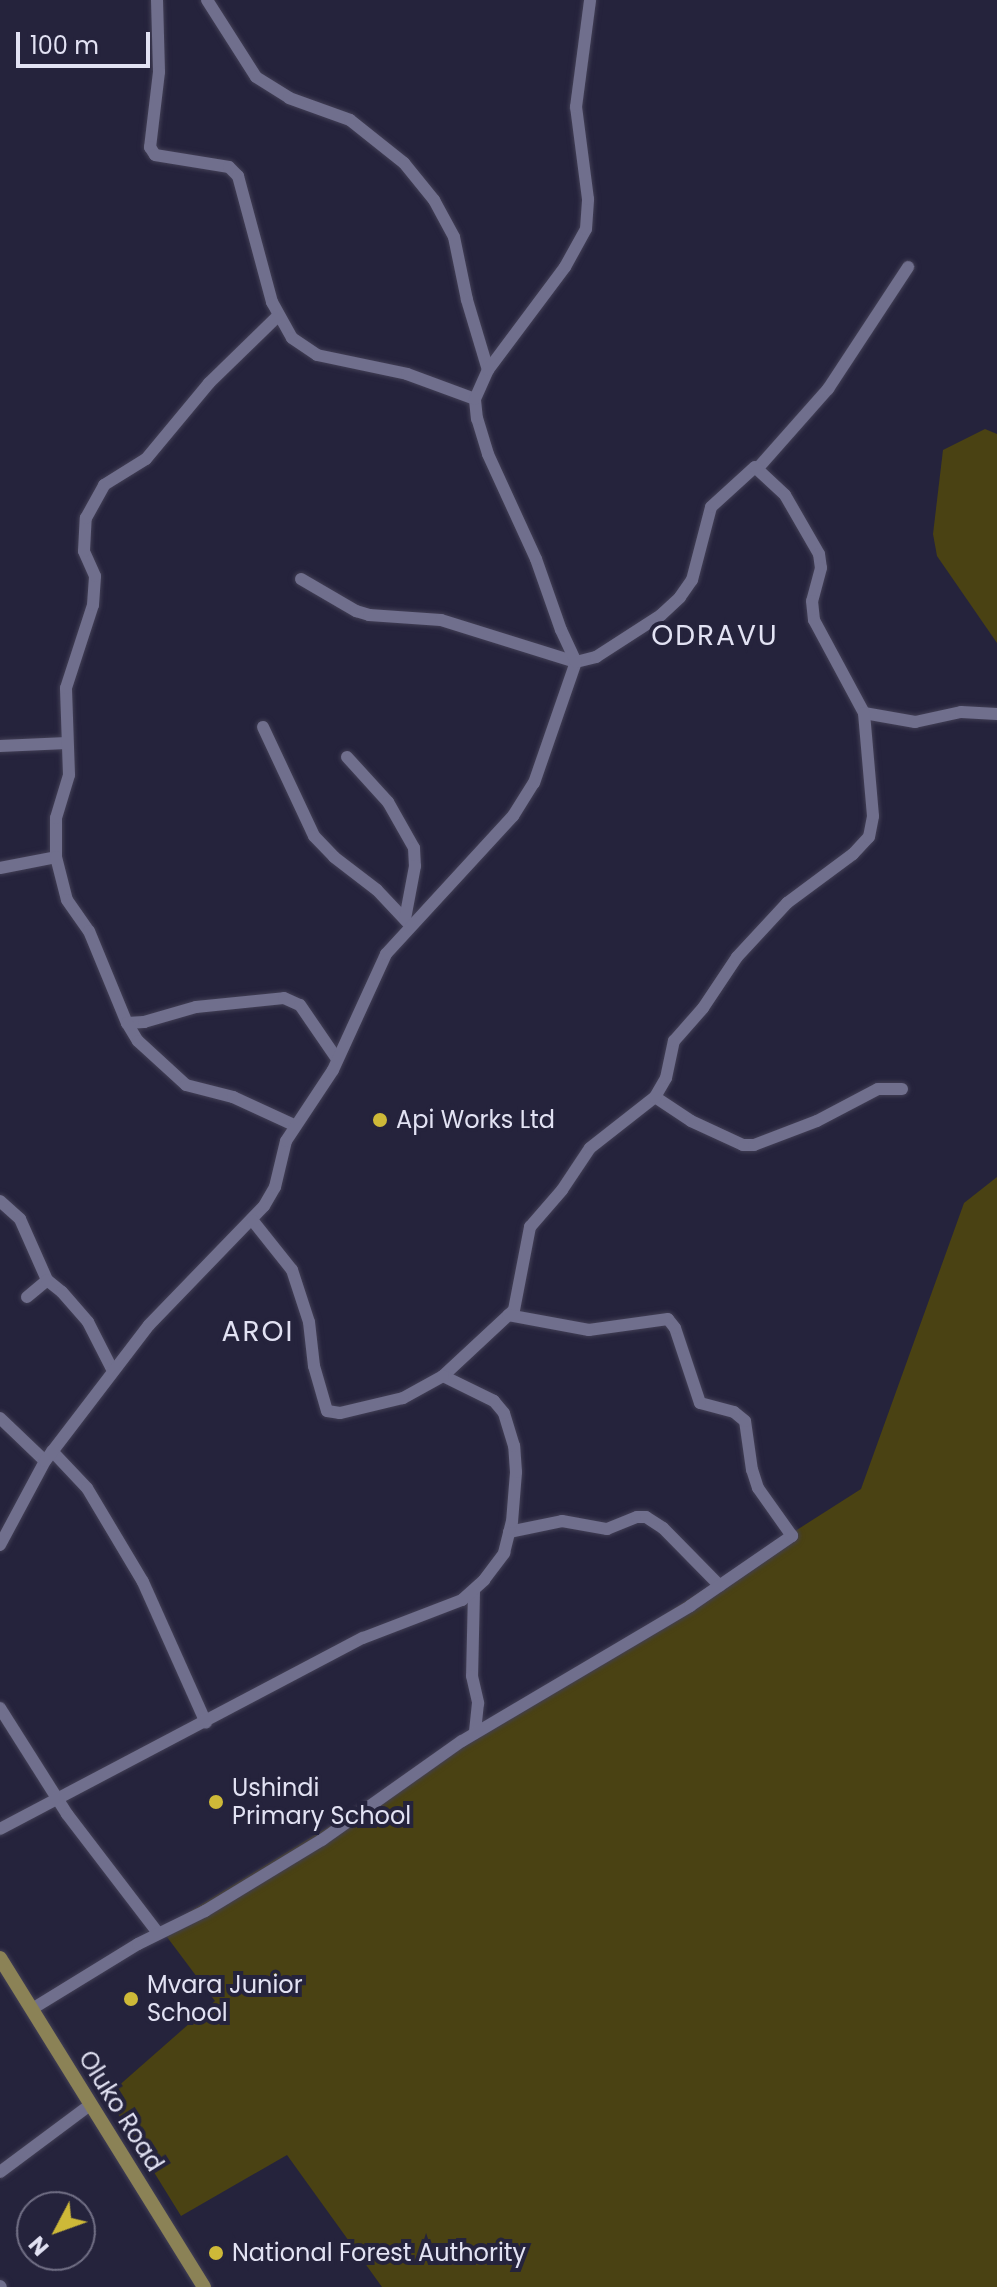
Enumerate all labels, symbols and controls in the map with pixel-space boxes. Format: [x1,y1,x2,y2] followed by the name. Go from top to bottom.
[20,16,154,66] scale bar
[30,29,99,62] text: 100 m
[651,619,779,653] district label: ODRAVU
[396,1106,555,1134] place label: Api Works Ltd
[371,1111,389,1129] marker: Api Works Ltd
[222,1315,294,1349] district label: AROI
[232,1774,411,1830] place label: Ushindi Primary School
[207,1793,225,1811] marker: Ushindi Primary School
[147,1971,303,2027] place label: Mvara Junior School
[122,1990,140,2008] marker: Mvara Junior School
[73,2045,169,2177] street label: Oluko Road
[16,2191,96,2271] north arrow
[22,2229,56,2262] text: N
[232,2239,526,2267] place label: National Forest Authority
[207,2244,225,2262] marker: National Forest Authority

